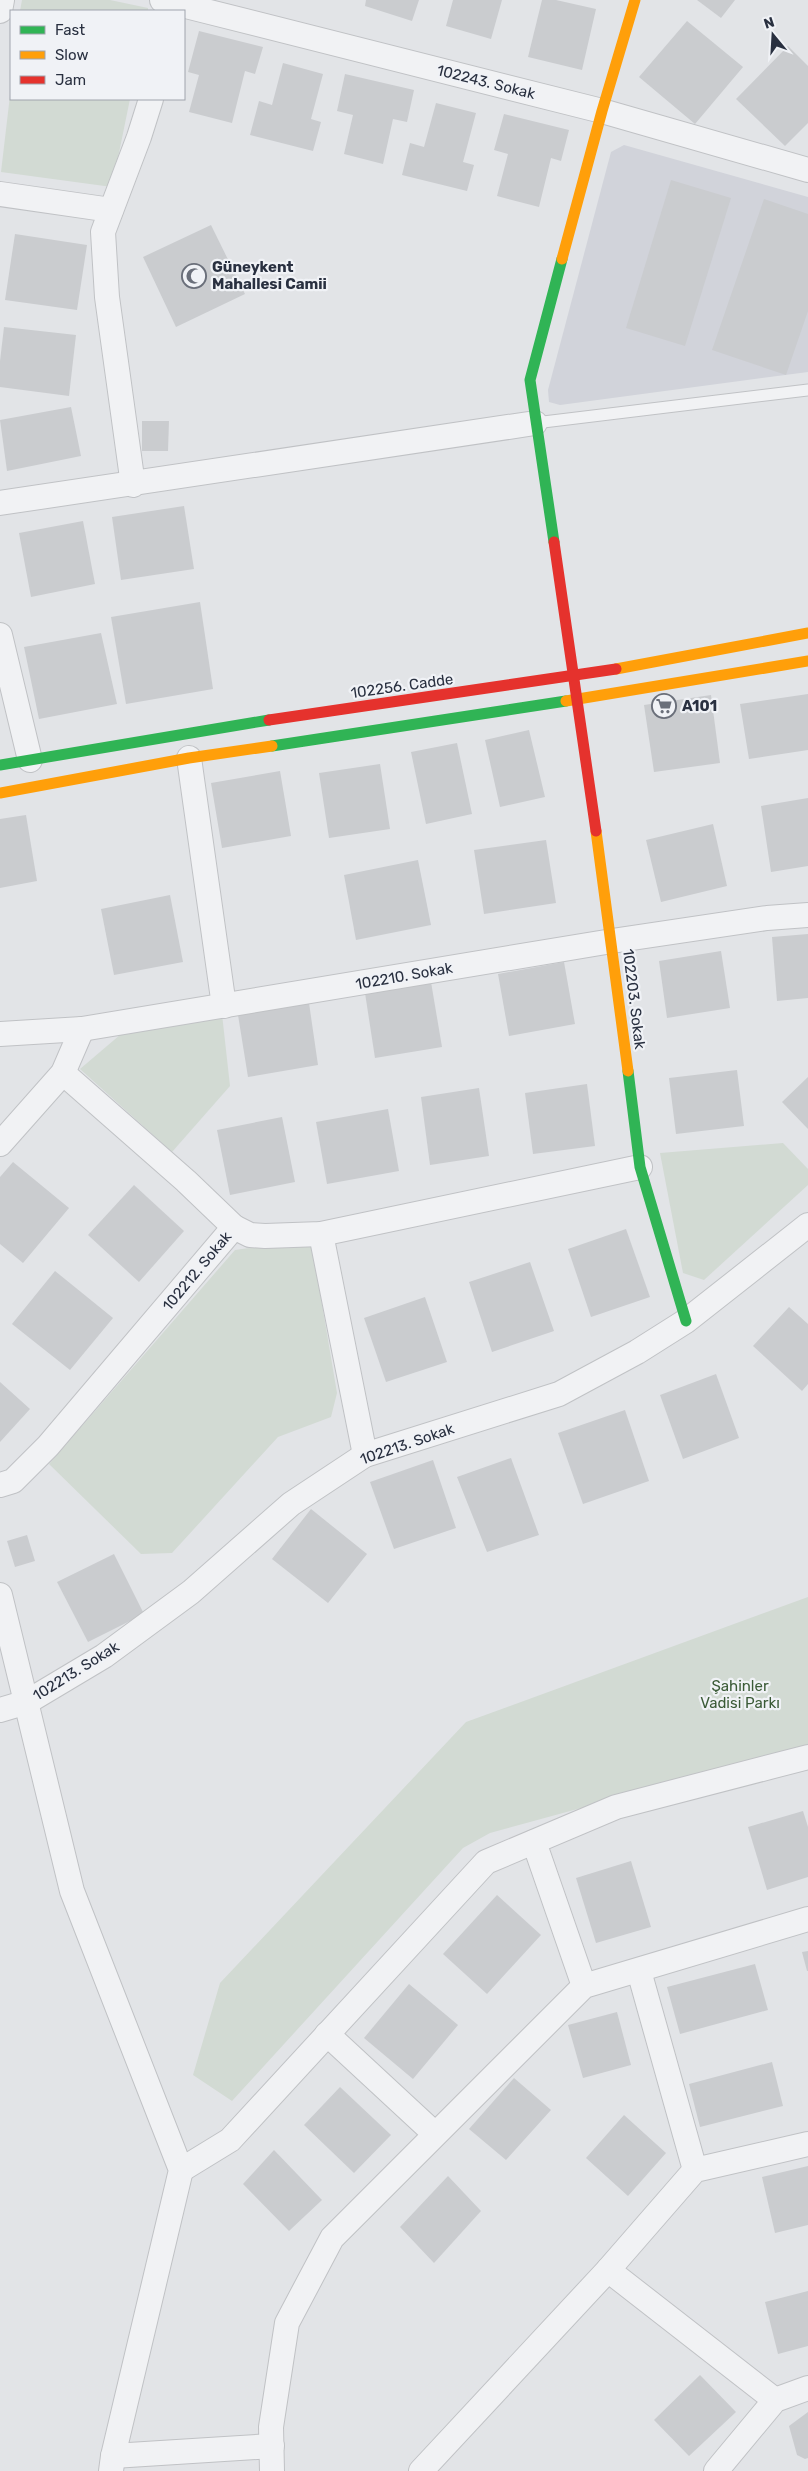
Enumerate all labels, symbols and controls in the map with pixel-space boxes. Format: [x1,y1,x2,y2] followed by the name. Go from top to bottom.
[10,10,185,100] legend
[748,10,798,60] north arrow
[762,13,777,33] text: N
[55,21,85,39] text: Fast
[55,46,88,64] text: Slow
[435,61,537,103] street label: 102243. Sokak
[55,71,86,89] text: Jam
[212,258,327,293] place label: Güneykent Mahallesi Camii
[181,263,207,289] mosque icon: Güneykent Mahallesi Camii
[350,670,454,702] street label: 102256. Cadde
[651,693,677,719] supermarket icon: A101
[682,697,717,715] place label: A101
[619,948,649,1051] street label: 102203. Sokak
[354,959,454,993] street label: 102210. Sokak
[159,1228,235,1314] street label: 102212. Sokak
[358,1419,456,1468] street label: 102213. Sokak
[30,1637,123,1705] street label: 102213. Sokak
[700,1677,780,1712] park label: Şahinler Vadisi Parkı

